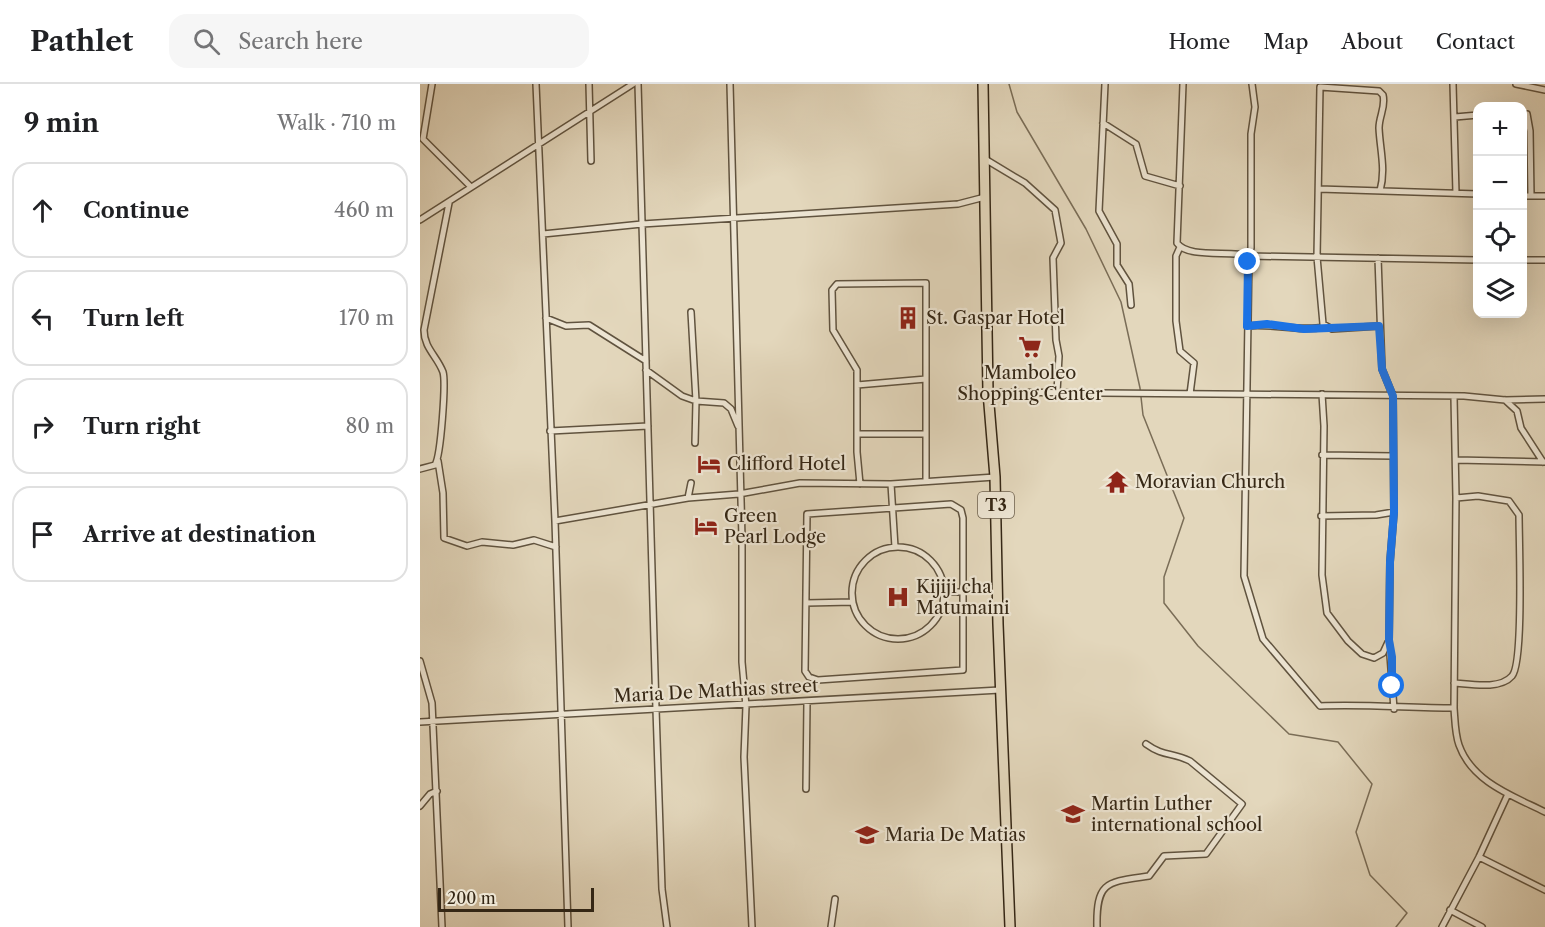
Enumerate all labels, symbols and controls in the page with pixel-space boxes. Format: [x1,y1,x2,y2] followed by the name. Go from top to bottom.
[169,14,589,68] search box
[30,24,133,58] text: Pathlet
[190,25,223,58] icon: search
[238,28,363,55] text: Search here
[1169,29,1230,54] text: Home
[1263,29,1308,54] text: Map
[1341,29,1403,54] text: About
[1436,29,1515,54] text: Contact
[1473,102,1527,318] map controls
[1473,102,1527,156] button: +
[24,107,99,139] text: 9 min
[277,111,396,135] text: Walk · 710 m
[1473,156,1527,210] button: −
[26,194,59,227] icon: ahead
[83,197,189,224] text: Continue
[334,198,394,222] text: 460 m
[1473,210,1527,264] button: locate
[1234,248,1260,274] route end
[1473,264,1527,318] button: layers
[26,302,59,335] icon: left
[83,305,184,332] text: Turn left
[895,305,921,331] building icon: St. Gaspar Hotel
[339,306,394,330] text: 170 m
[926,307,1065,329] place label: St. Gaspar Hotel
[1017,334,1043,360] supermarket icon: Mamboleo Shopping Center
[957,362,1103,405] place label: Mamboleo Shopping Center
[26,410,59,443] icon: right
[83,413,201,440] text: Turn right
[346,414,394,438] text: 80 m
[696,451,722,477] hotel icon: Clifford Hotel
[727,453,846,475] place label: Clifford Hotel
[1104,469,1130,495] temple icon: Moravian Church
[1135,471,1285,493] place label: Moravian Church
[978,492,1014,518] road number: T3
[724,505,826,548] place label: Green Pearl Lodge
[693,513,719,539] hotel icon: Green Pearl Lodge
[26,518,59,551] icon: arrive
[83,521,316,548] text: Arrive at destination
[916,576,1010,619] place label: Kijiji cha Matumaini
[885,584,911,610] hospital icon: Kijiji cha Matumaini
[1378,672,1404,698] route start
[613,675,820,707] street label: Maria De Mathias street
[1091,793,1262,836] place label: Martin Luther international school
[1060,801,1086,827] school or university icon: Martin Luther international school
[854,822,880,848] school or university icon: Maria De Matias
[885,824,1026,846] place label: Maria De Matias
[438,885,594,912] scale bar
[447,888,496,908] text: 200 m

